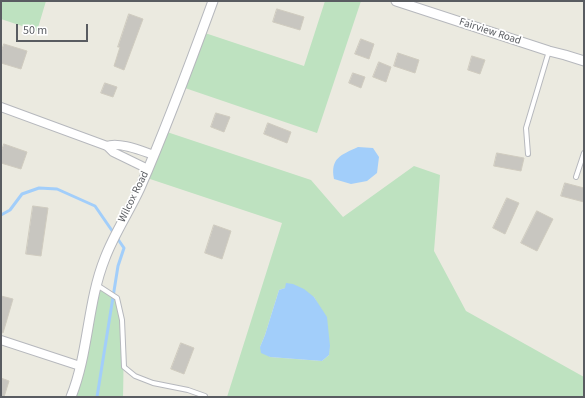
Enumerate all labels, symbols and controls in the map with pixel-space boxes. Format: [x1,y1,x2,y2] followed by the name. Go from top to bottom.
[18,16,90,42] scale bar
[457,16,523,48] street label: Fairview Road
[23,22,47,39] text: 50 m
[116,169,152,225] street label: Wilcox Road

